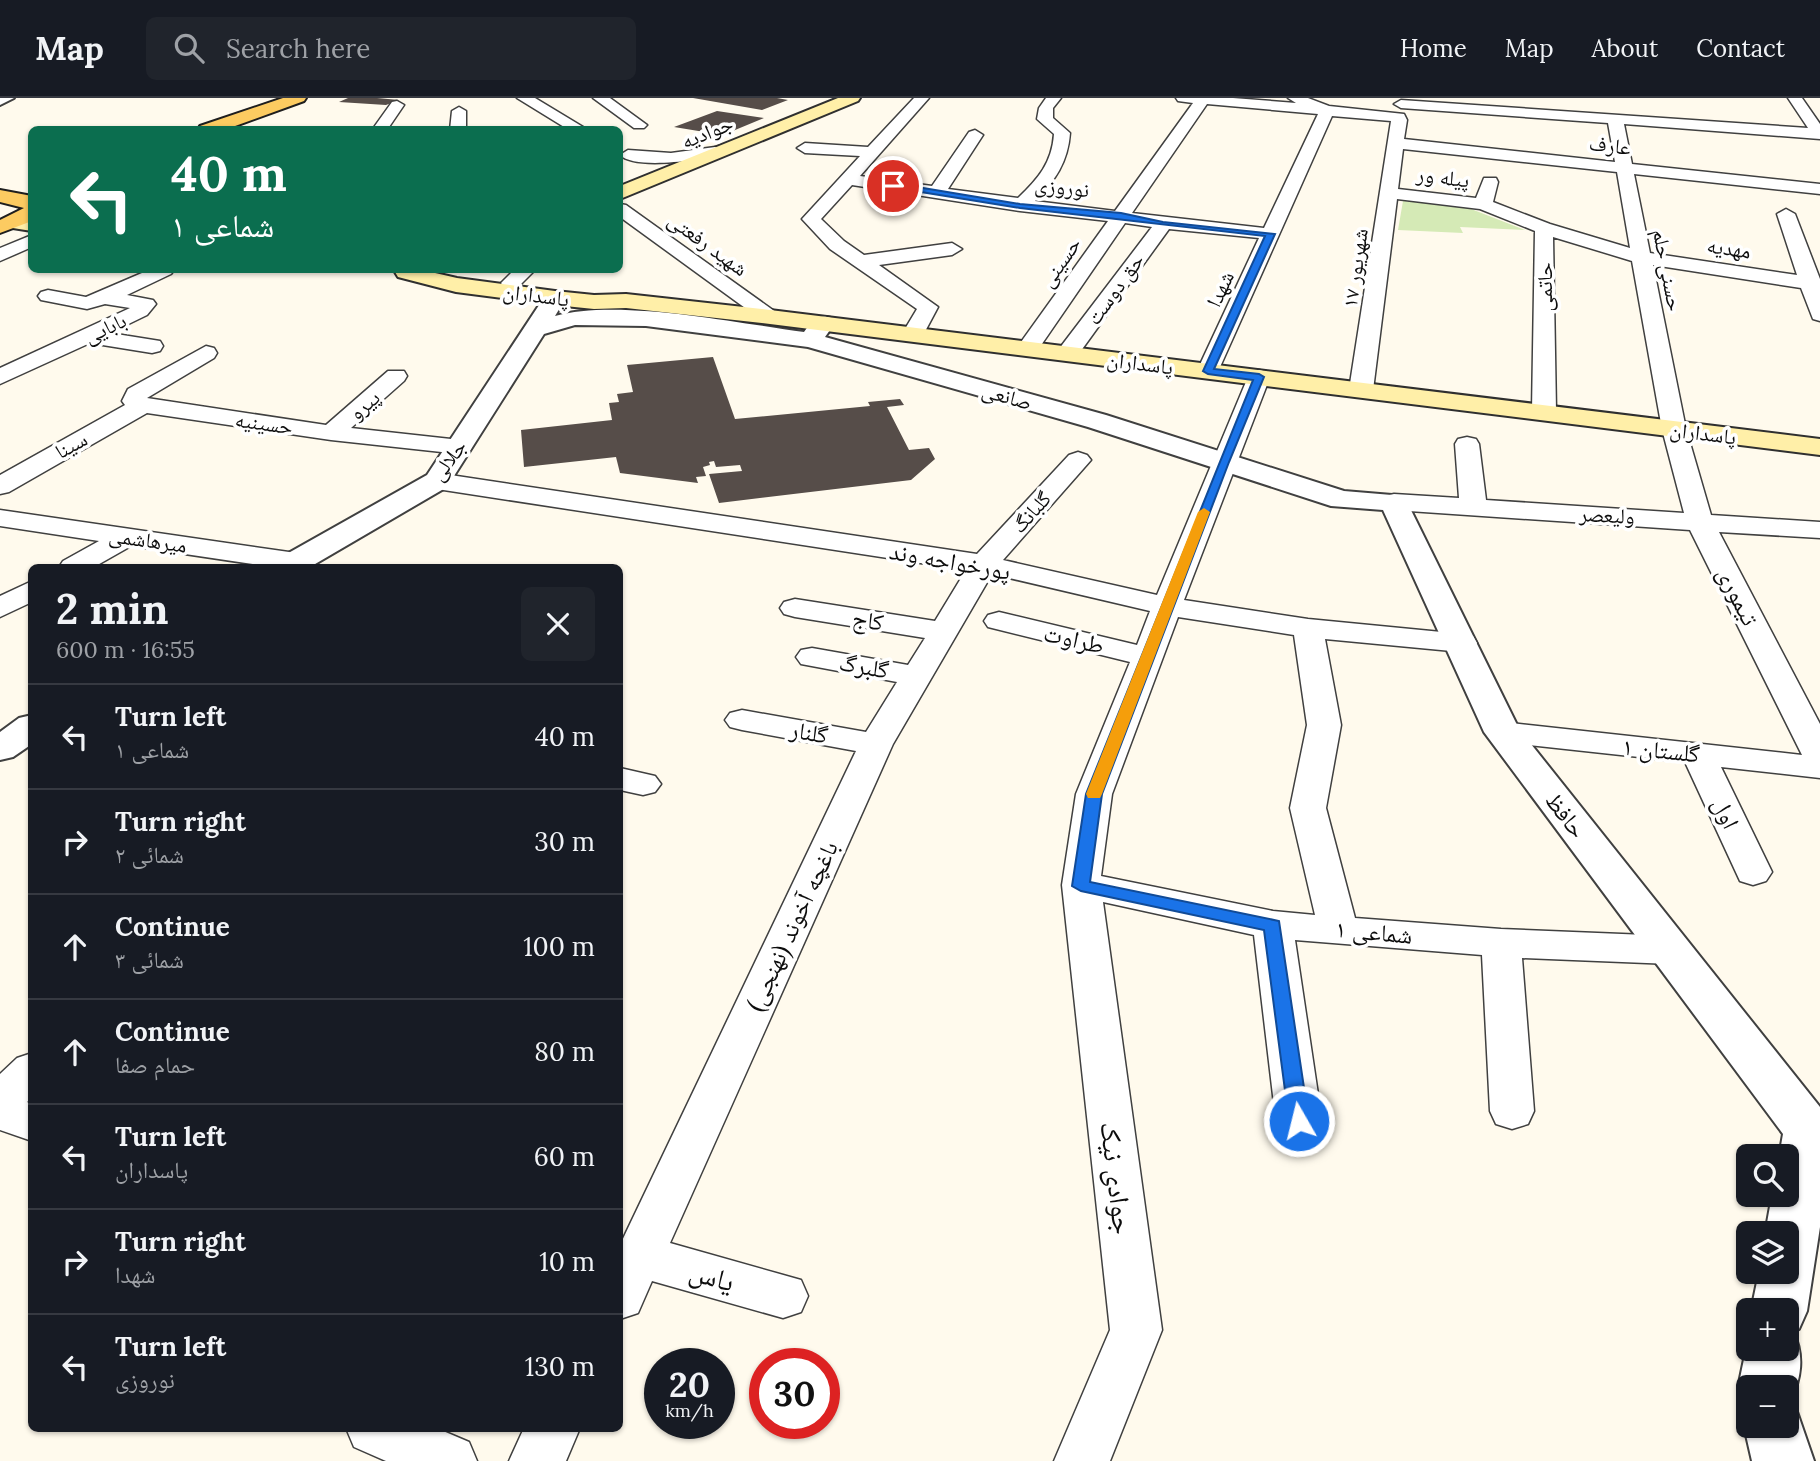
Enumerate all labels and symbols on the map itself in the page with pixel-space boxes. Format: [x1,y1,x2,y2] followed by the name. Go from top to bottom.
[677,109,737,155] street label: جوادیه
[1588,129,1633,161] street label: عارف
[863,156,923,216] pin
[1414,160,1471,194] street label: پیله ور
[1033,171,1091,203] street label: نوروزی
[663,206,753,282] street label: شهید رفعتی
[1336,227,1374,309] street label: ۱۷ شهریور
[1646,227,1689,313] street label: حسنی حلم
[1705,231,1753,265] street label: مهدیه
[1033,232,1087,292] street label: حسینی
[1080,248,1150,330] street label: حق دوست
[1531,263,1558,311] street label: حاتمی
[1200,267,1240,311] street label: شهدا
[501,278,571,312] street label: پاسداران
[79,307,131,349] street label: بابایی
[1105,346,1175,380] street label: پاسداران
[979,376,1035,416] street label: صانعی
[343,384,385,426] street label: پیرو
[233,406,295,440] street label: حسینیه
[1668,416,1738,450] street label: پاسداران
[50,425,92,465] street label: سینا
[424,434,472,486] street label: جلالی
[1005,485,1057,539] street label: گلبانگ
[1578,500,1635,530] street label: ولیعصر
[107,521,189,559] street label: میرهاشمی
[887,535,1013,587] street label: پورخواجه وند
[1710,561,1766,631] street label: تیموری
[850,602,886,638] street label: کاج
[1041,617,1107,661] street label: طراوت
[837,646,891,686] street label: گلبرگ
[787,713,831,751] street label: گلنار
[1621,731,1701,769] street label: گلستان ۱
[1538,786,1594,844] street label: حافظ
[1705,792,1747,834] street label: اول
[739,836,845,1016] street label: باغچه آخوند (نهنجی)
[1334,913,1414,951] street label: شماعی ۱
[1262,1084,1336,1158] position arrow
[1092,1120,1142,1236] street label: جوادی نیک
[685,1252,739,1300] street label: یاس
[749,1348,840,1439] speed limit sign: 30

